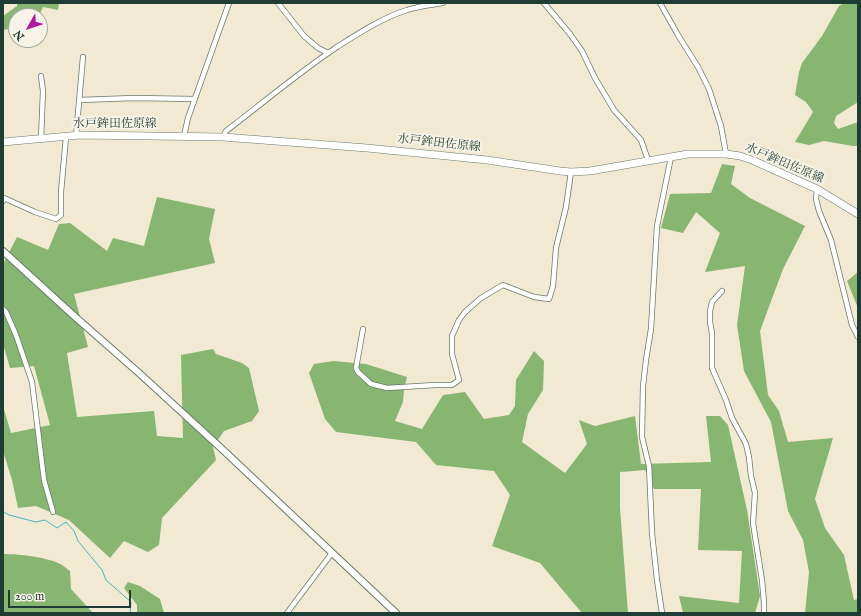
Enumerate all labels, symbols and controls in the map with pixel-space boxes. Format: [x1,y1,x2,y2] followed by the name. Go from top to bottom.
[8,8,48,48] north arrow
[11,27,28,43] text: N
[73,118,157,132] street label: 水戸鉾田佐原線
[396,132,482,156] street label: 水戸鉾田佐原線
[743,141,825,187] street label: 水戸鉾田佐原線
[10,582,133,608] scale bar
[15,589,44,604] text: 200 m

